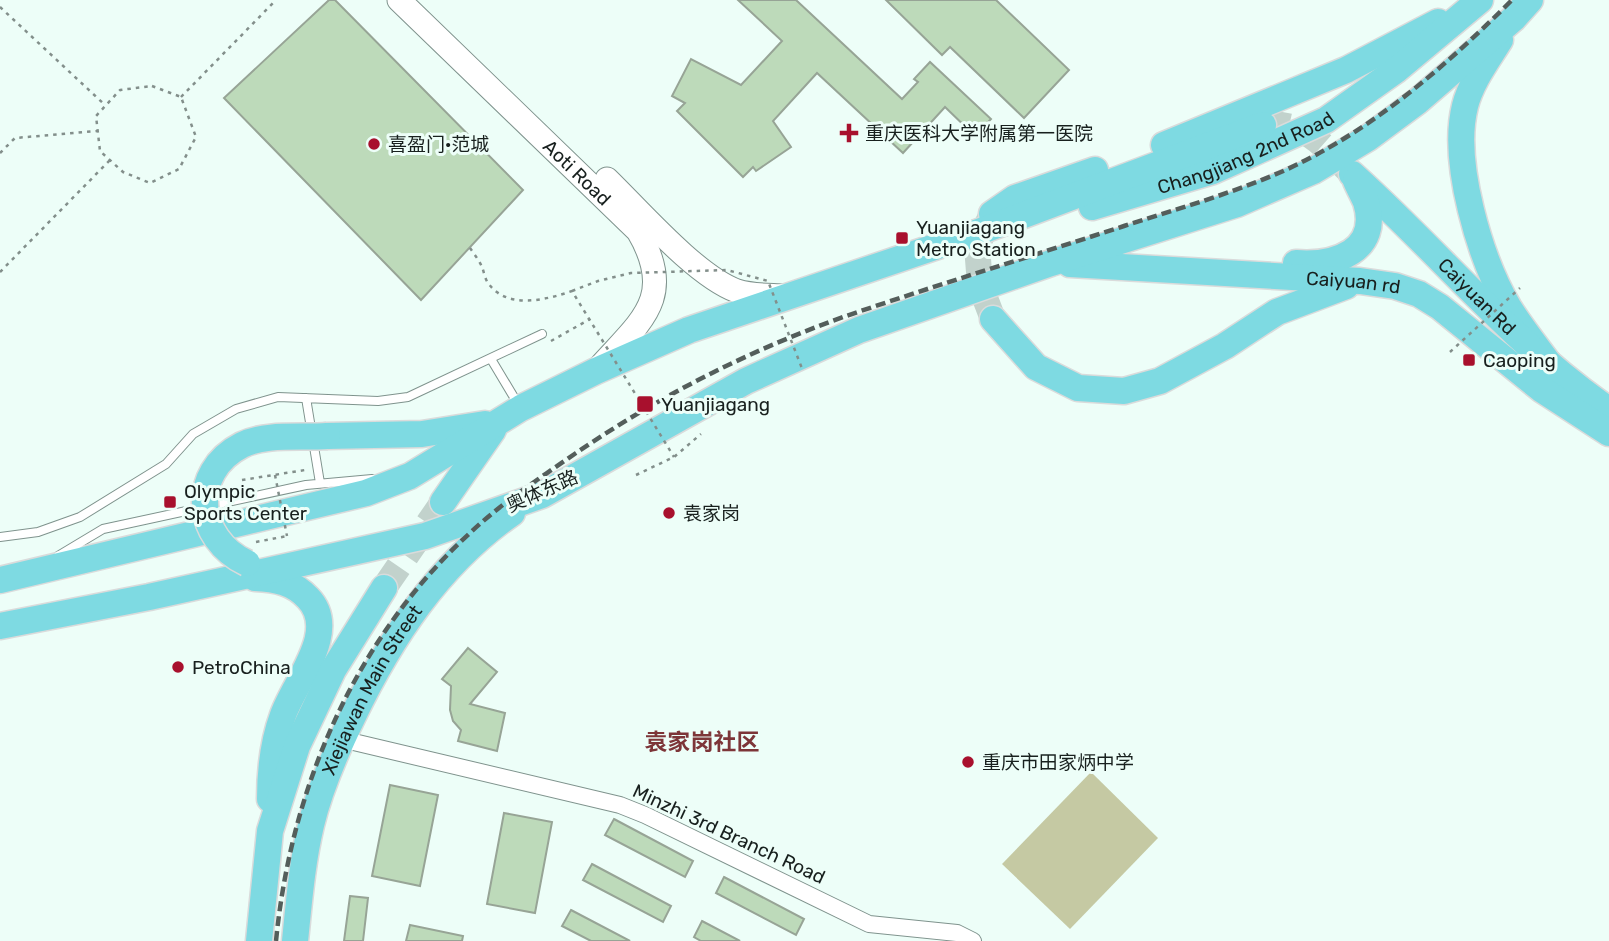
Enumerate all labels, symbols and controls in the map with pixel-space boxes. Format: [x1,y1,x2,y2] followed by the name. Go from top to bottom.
[1154,106,1339,198] street label: Changjiang 2nd Road
[865,122,1093,145] place label: 重庆医科大学附属第一医院
[839,123,859,143] marker: 重庆医科大学附属第一医院
[388,133,489,156] place label: 喜盈门·范城
[539,134,616,210] street label: Aoti Road
[366,136,382,152] marker: 喜盈门·范城
[916,216,1036,261] place label: Yuanjiagang Metro Station
[894,230,910,246] marker: Yuanjiagang Metro Station
[1434,253,1521,340] street label: Caiyuan Rd
[1306,266,1402,298] street label: Caiyuan rd
[1483,349,1556,372] place label: Caoping
[1461,352,1477,368] marker: Caoping
[661,393,770,416] place label: Yuanjiagang
[635,394,655,414] marker: Yuanjiagang
[503,465,581,517] street label: 奥体东路
[184,480,308,525] place label: Olympic Sports Center
[162,494,178,510] marker: Olympic Sports Center
[683,502,740,525] place label: 袁家岗
[661,505,677,521] marker: 袁家岗
[317,600,427,778] street label: Xiejiawan Main Street
[192,656,291,679] place label: PetroChina
[170,659,186,675] marker: PetroChina
[645,728,760,756] district label: 袁家岗社区
[982,751,1134,774] place label: 重庆市田家炳中学
[960,754,976,770] marker: 重庆市田家炳中学
[629,779,829,889] street label: Minzhi 3rd Branch Road

